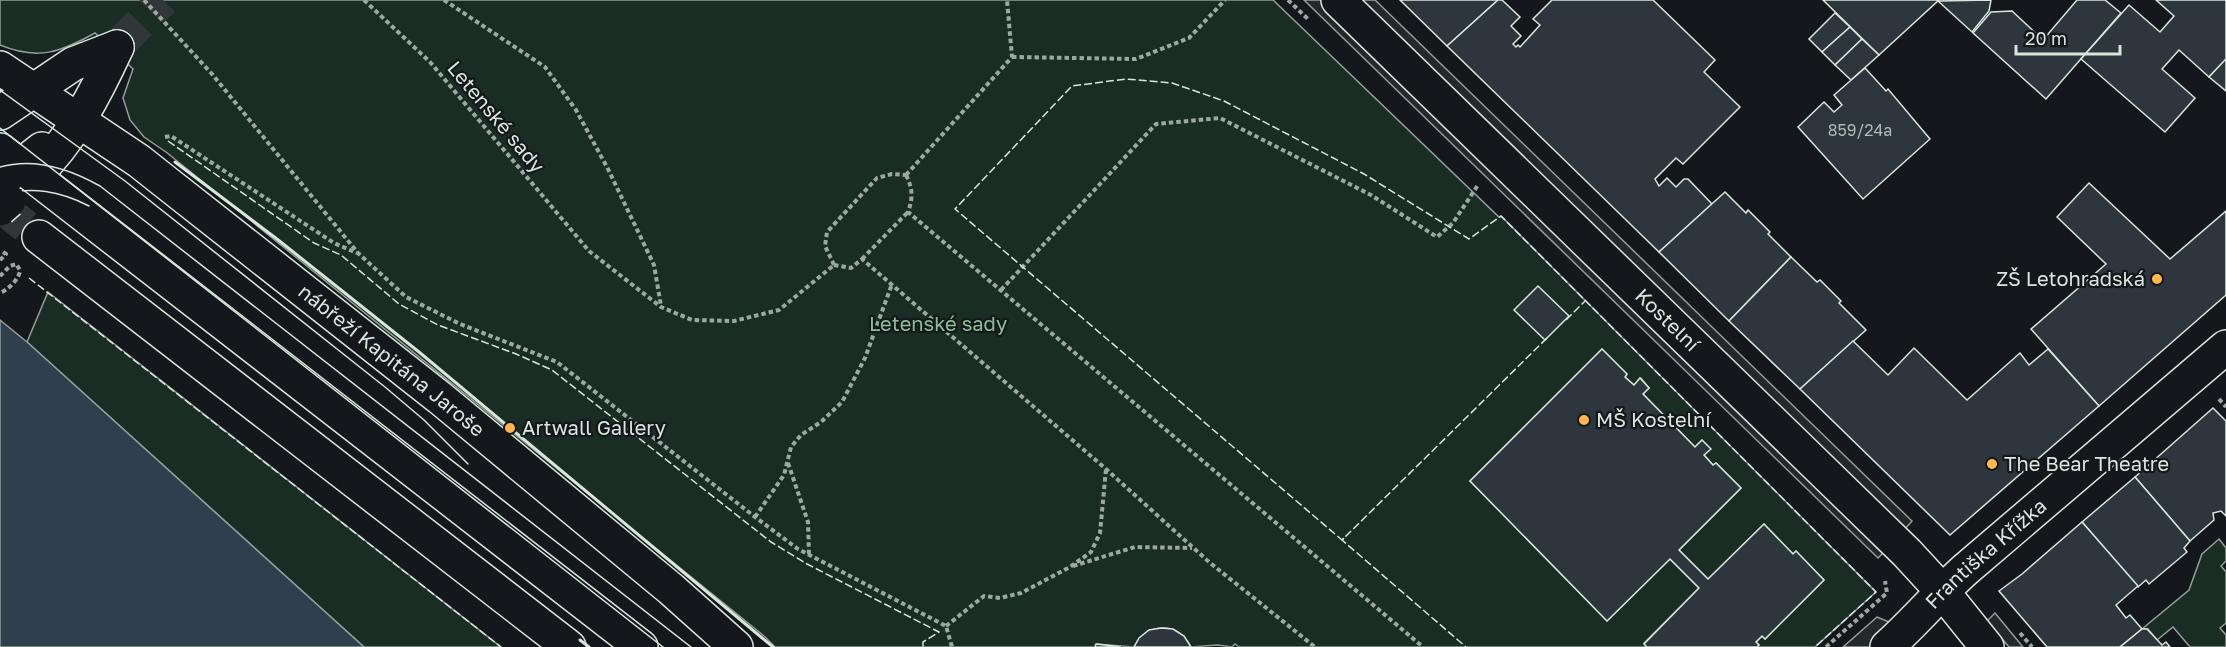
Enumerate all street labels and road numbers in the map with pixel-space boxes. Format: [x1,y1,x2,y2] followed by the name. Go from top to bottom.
[443,56,550,177] street label: Letenské sady
[294,278,490,441] street label: nábřeží Kapitána Jaroše
[1631,283,1706,357] street label: Kostelní
[1920,493,2051,613] street label: Františka Křížka

